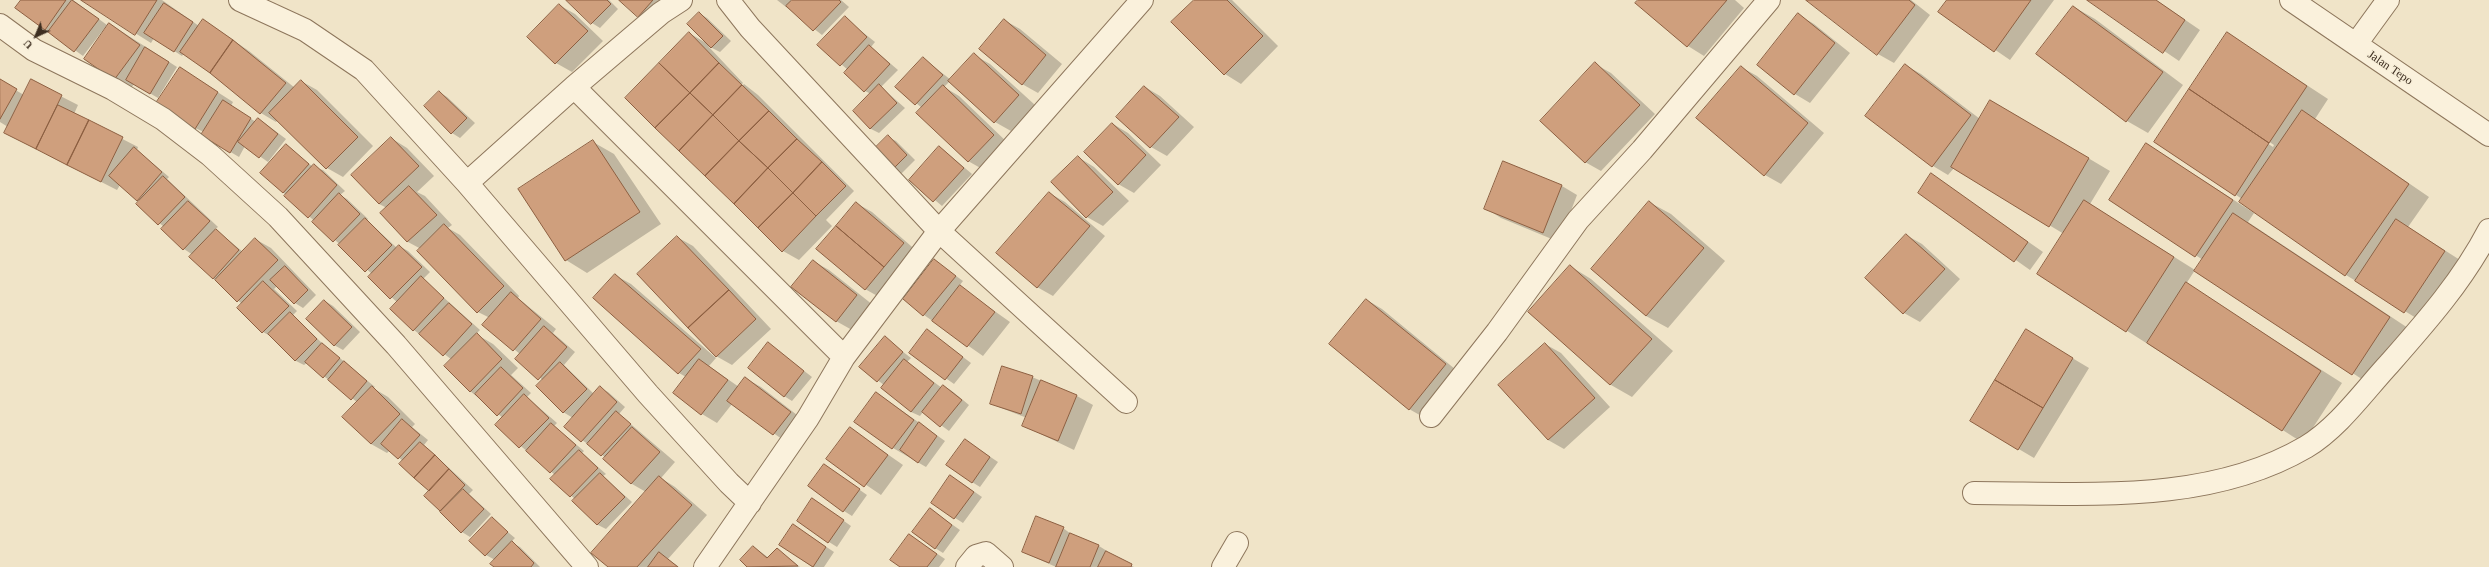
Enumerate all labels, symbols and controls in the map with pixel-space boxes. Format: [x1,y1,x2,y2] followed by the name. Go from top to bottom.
[16,16,56,56] north arrow
[21,38,35,52] text: U
[2365,48,2415,88] street label: Jalan Tepo

